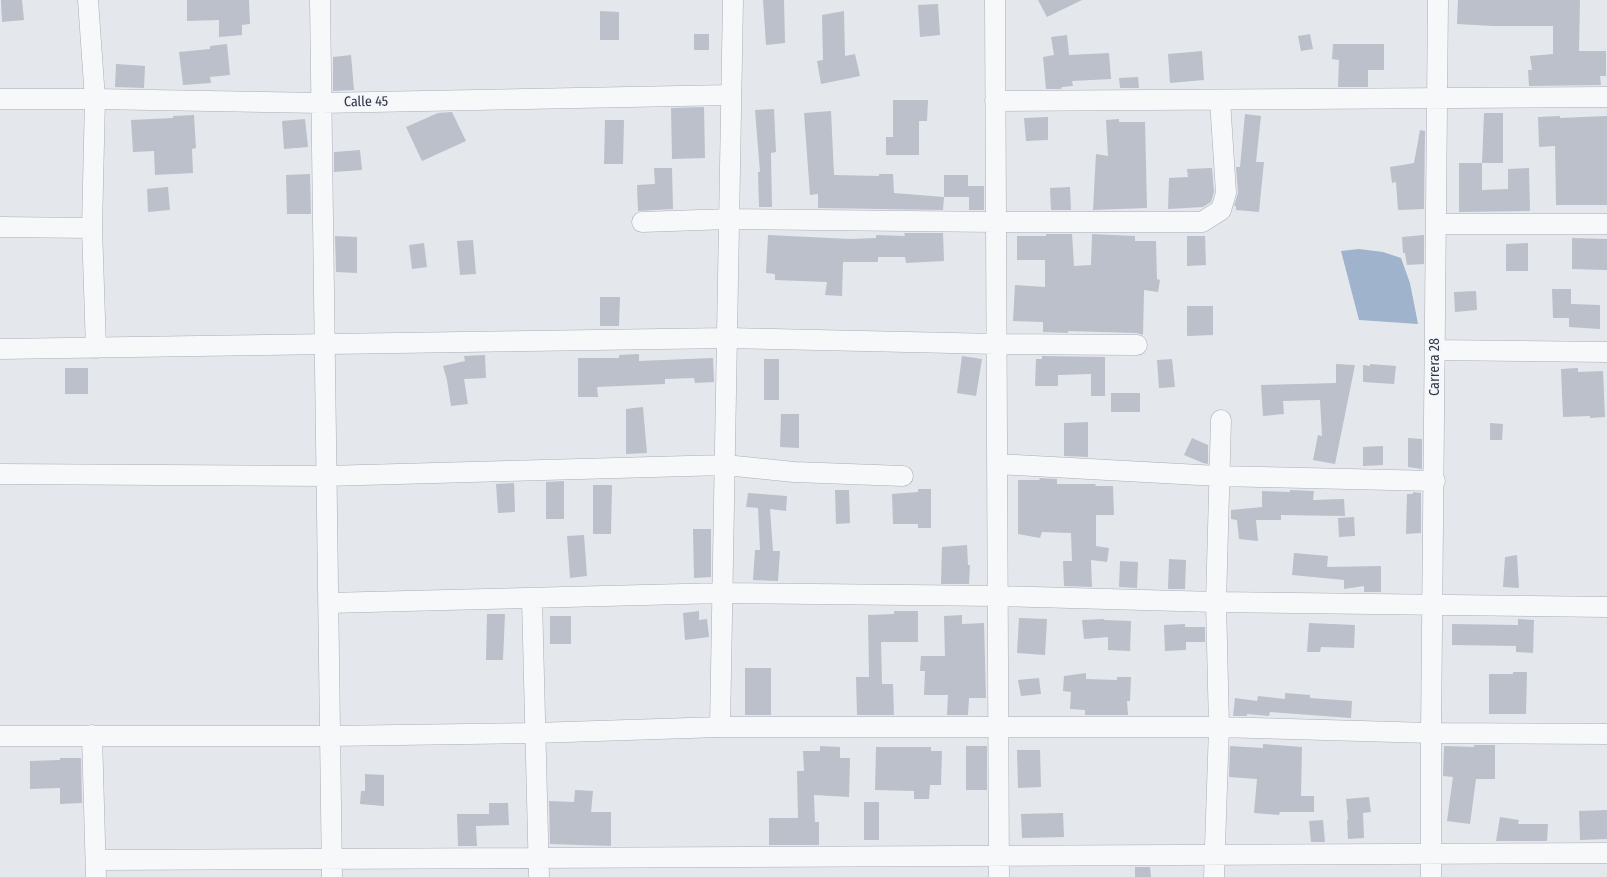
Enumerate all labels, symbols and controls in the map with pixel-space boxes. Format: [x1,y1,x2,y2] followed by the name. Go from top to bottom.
[344,93,388,111] street label: Calle 45
[1427,338,1443,396] street label: Carrera 28

